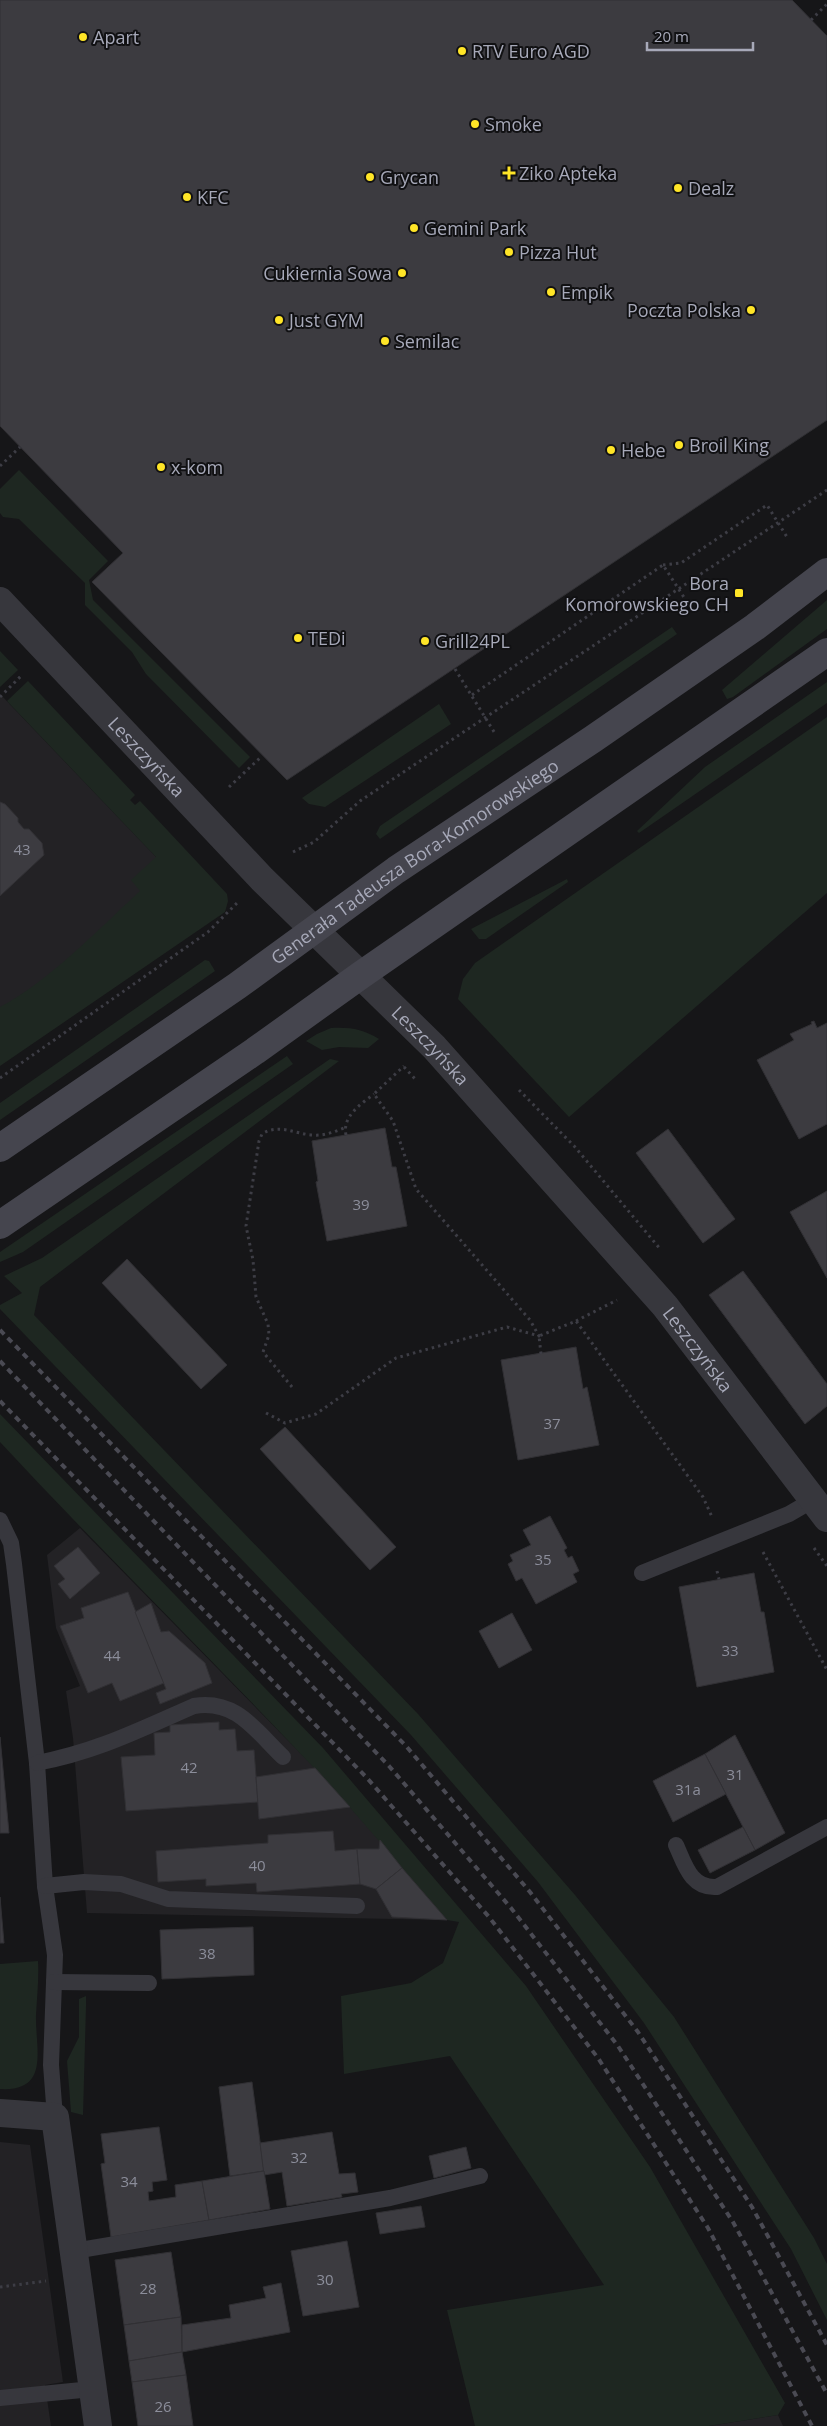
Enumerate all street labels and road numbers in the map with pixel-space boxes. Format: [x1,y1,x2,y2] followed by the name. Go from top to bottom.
[103,711,190,802] street label: Leszczyńska
[266,753,563,970] street label: Generała Tadeusza Bora-Komorowskiego
[387,1000,475,1090] street label: Leszczyńska
[658,1302,739,1397] street label: Leszczyńska

